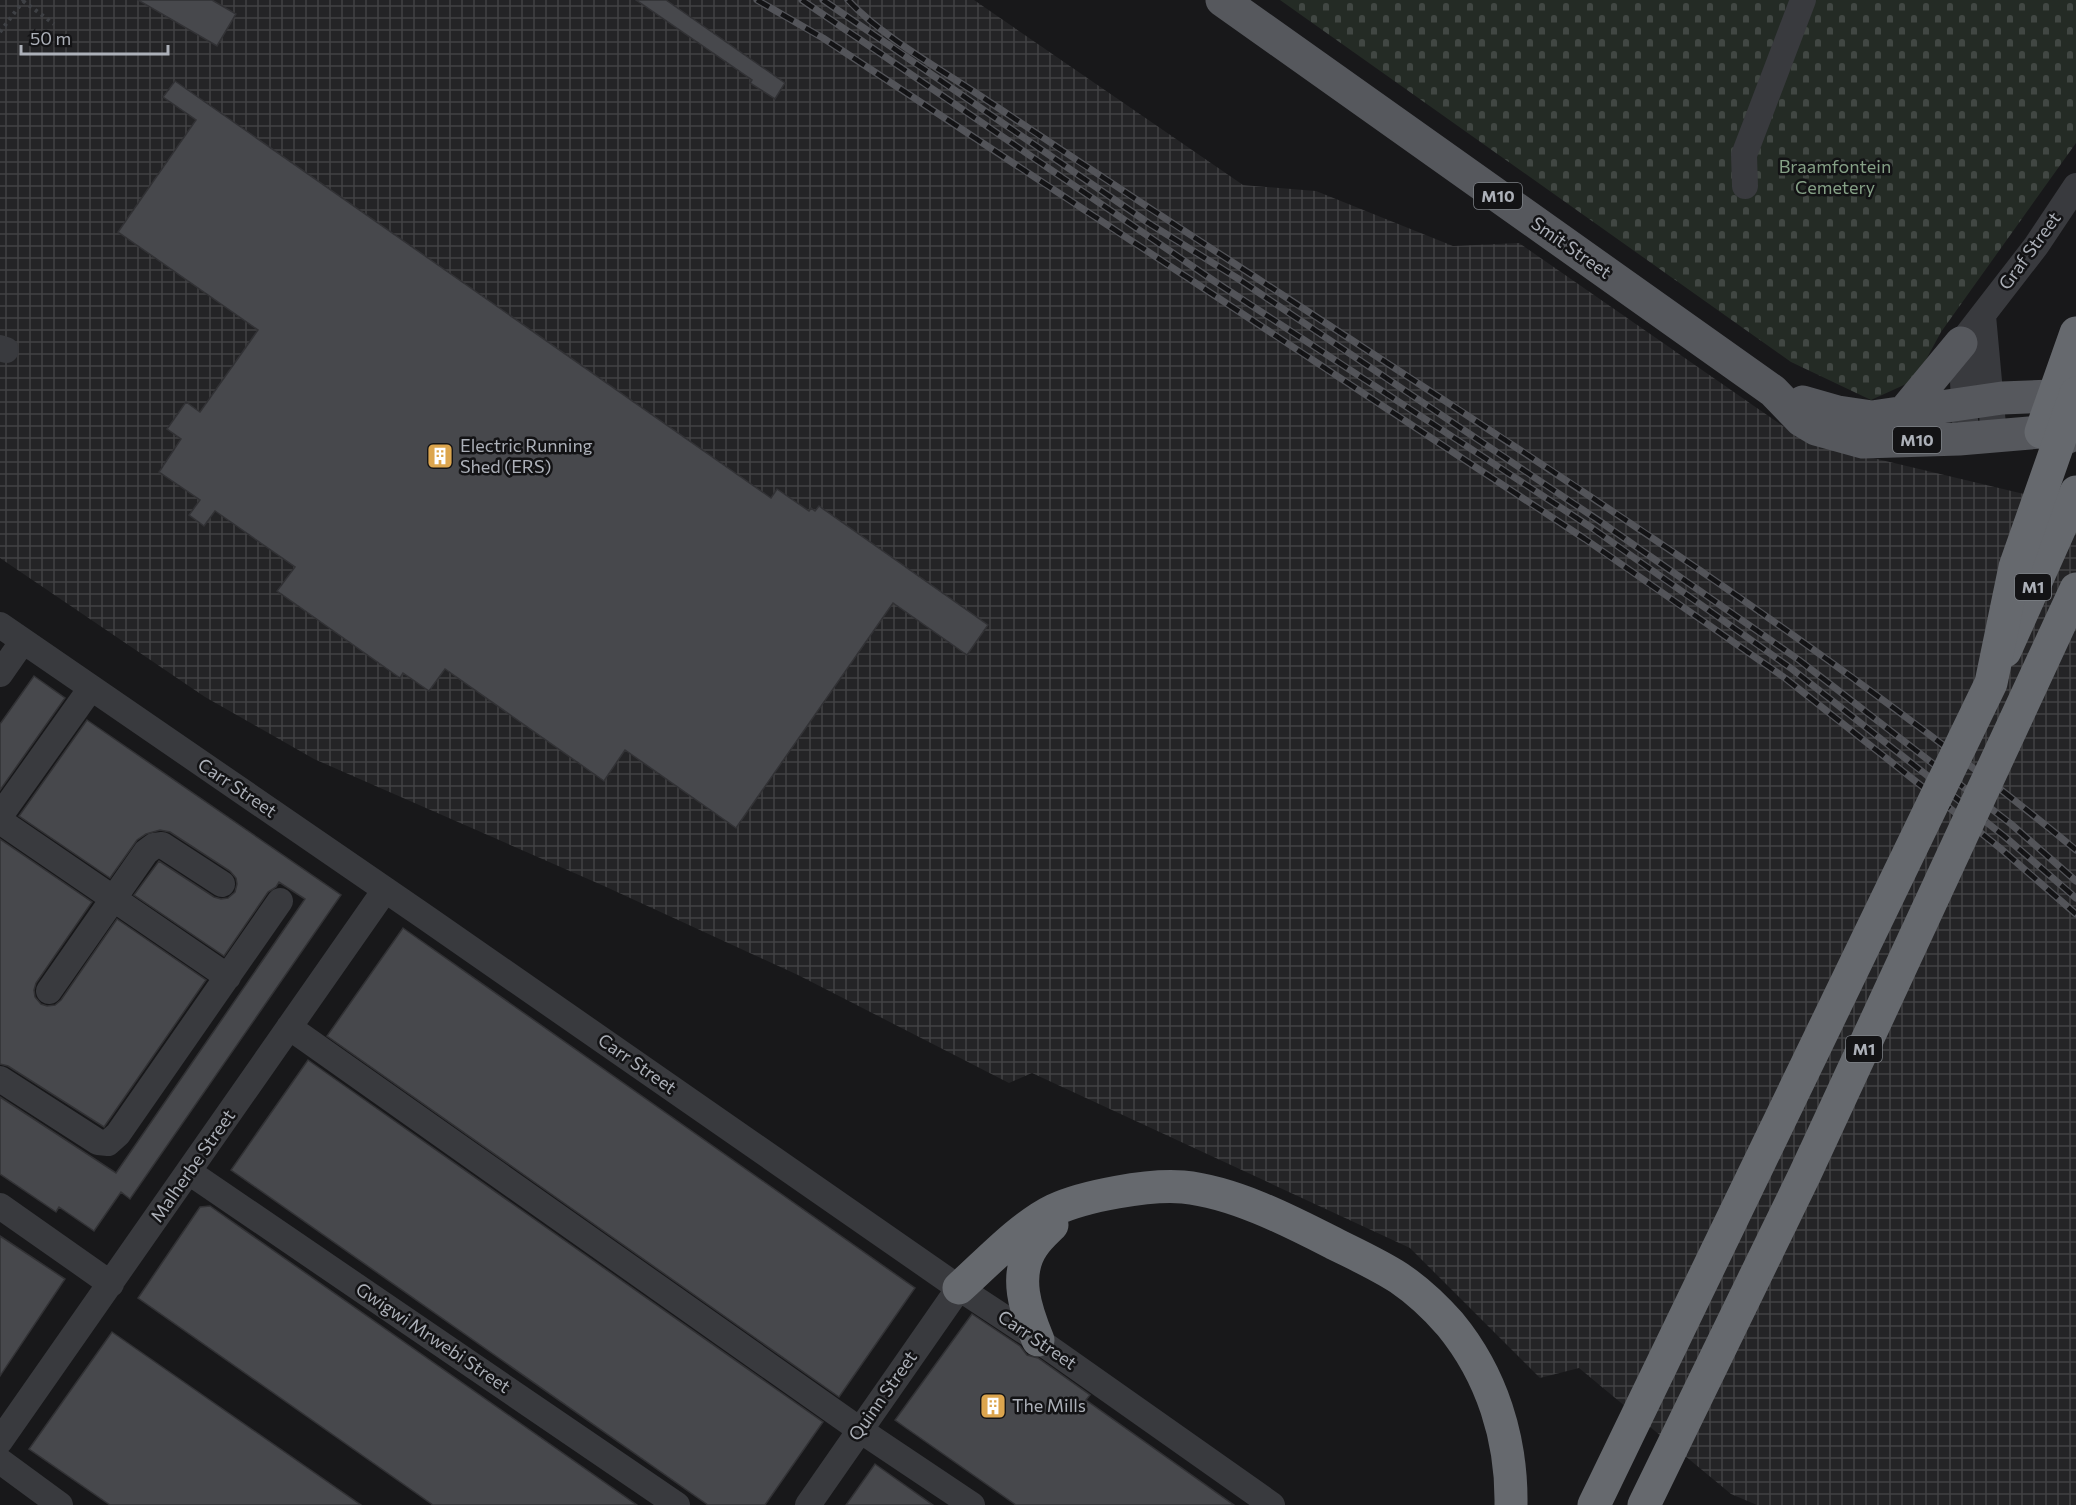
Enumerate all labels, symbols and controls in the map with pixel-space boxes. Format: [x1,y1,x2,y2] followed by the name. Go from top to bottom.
[21,18,168,56] scale bar
[30,27,71,49] text: 50 m
[1779,155,1891,198] park label: Braamfontein Cemetery
[1474,183,1522,209] road number: M10
[1994,207,2065,294] street label: Graf Street
[1527,212,1616,283] street label: Smit Street
[1893,427,1941,453] road number: M10
[460,434,593,477] place label: Electric Running Shed (ERS)
[425,441,455,471] building icon: Electric Running Shed (ERS)
[2015,574,2051,600] road number: M1
[194,753,281,822] street label: Carr Street
[594,1028,681,1098] street label: Carr Street
[1846,1036,1882,1062] road number: M1
[145,1105,239,1226] street label: Malherbe Street
[352,1277,515,1397] street label: Gwigwi Mrwebi Street
[994,1305,1081,1374] street label: Carr Street
[843,1346,921,1444] street label: Quinn Street
[978,1391,1008,1421] building icon: The Mills
[1012,1394,1086,1416] place label: The Mills

